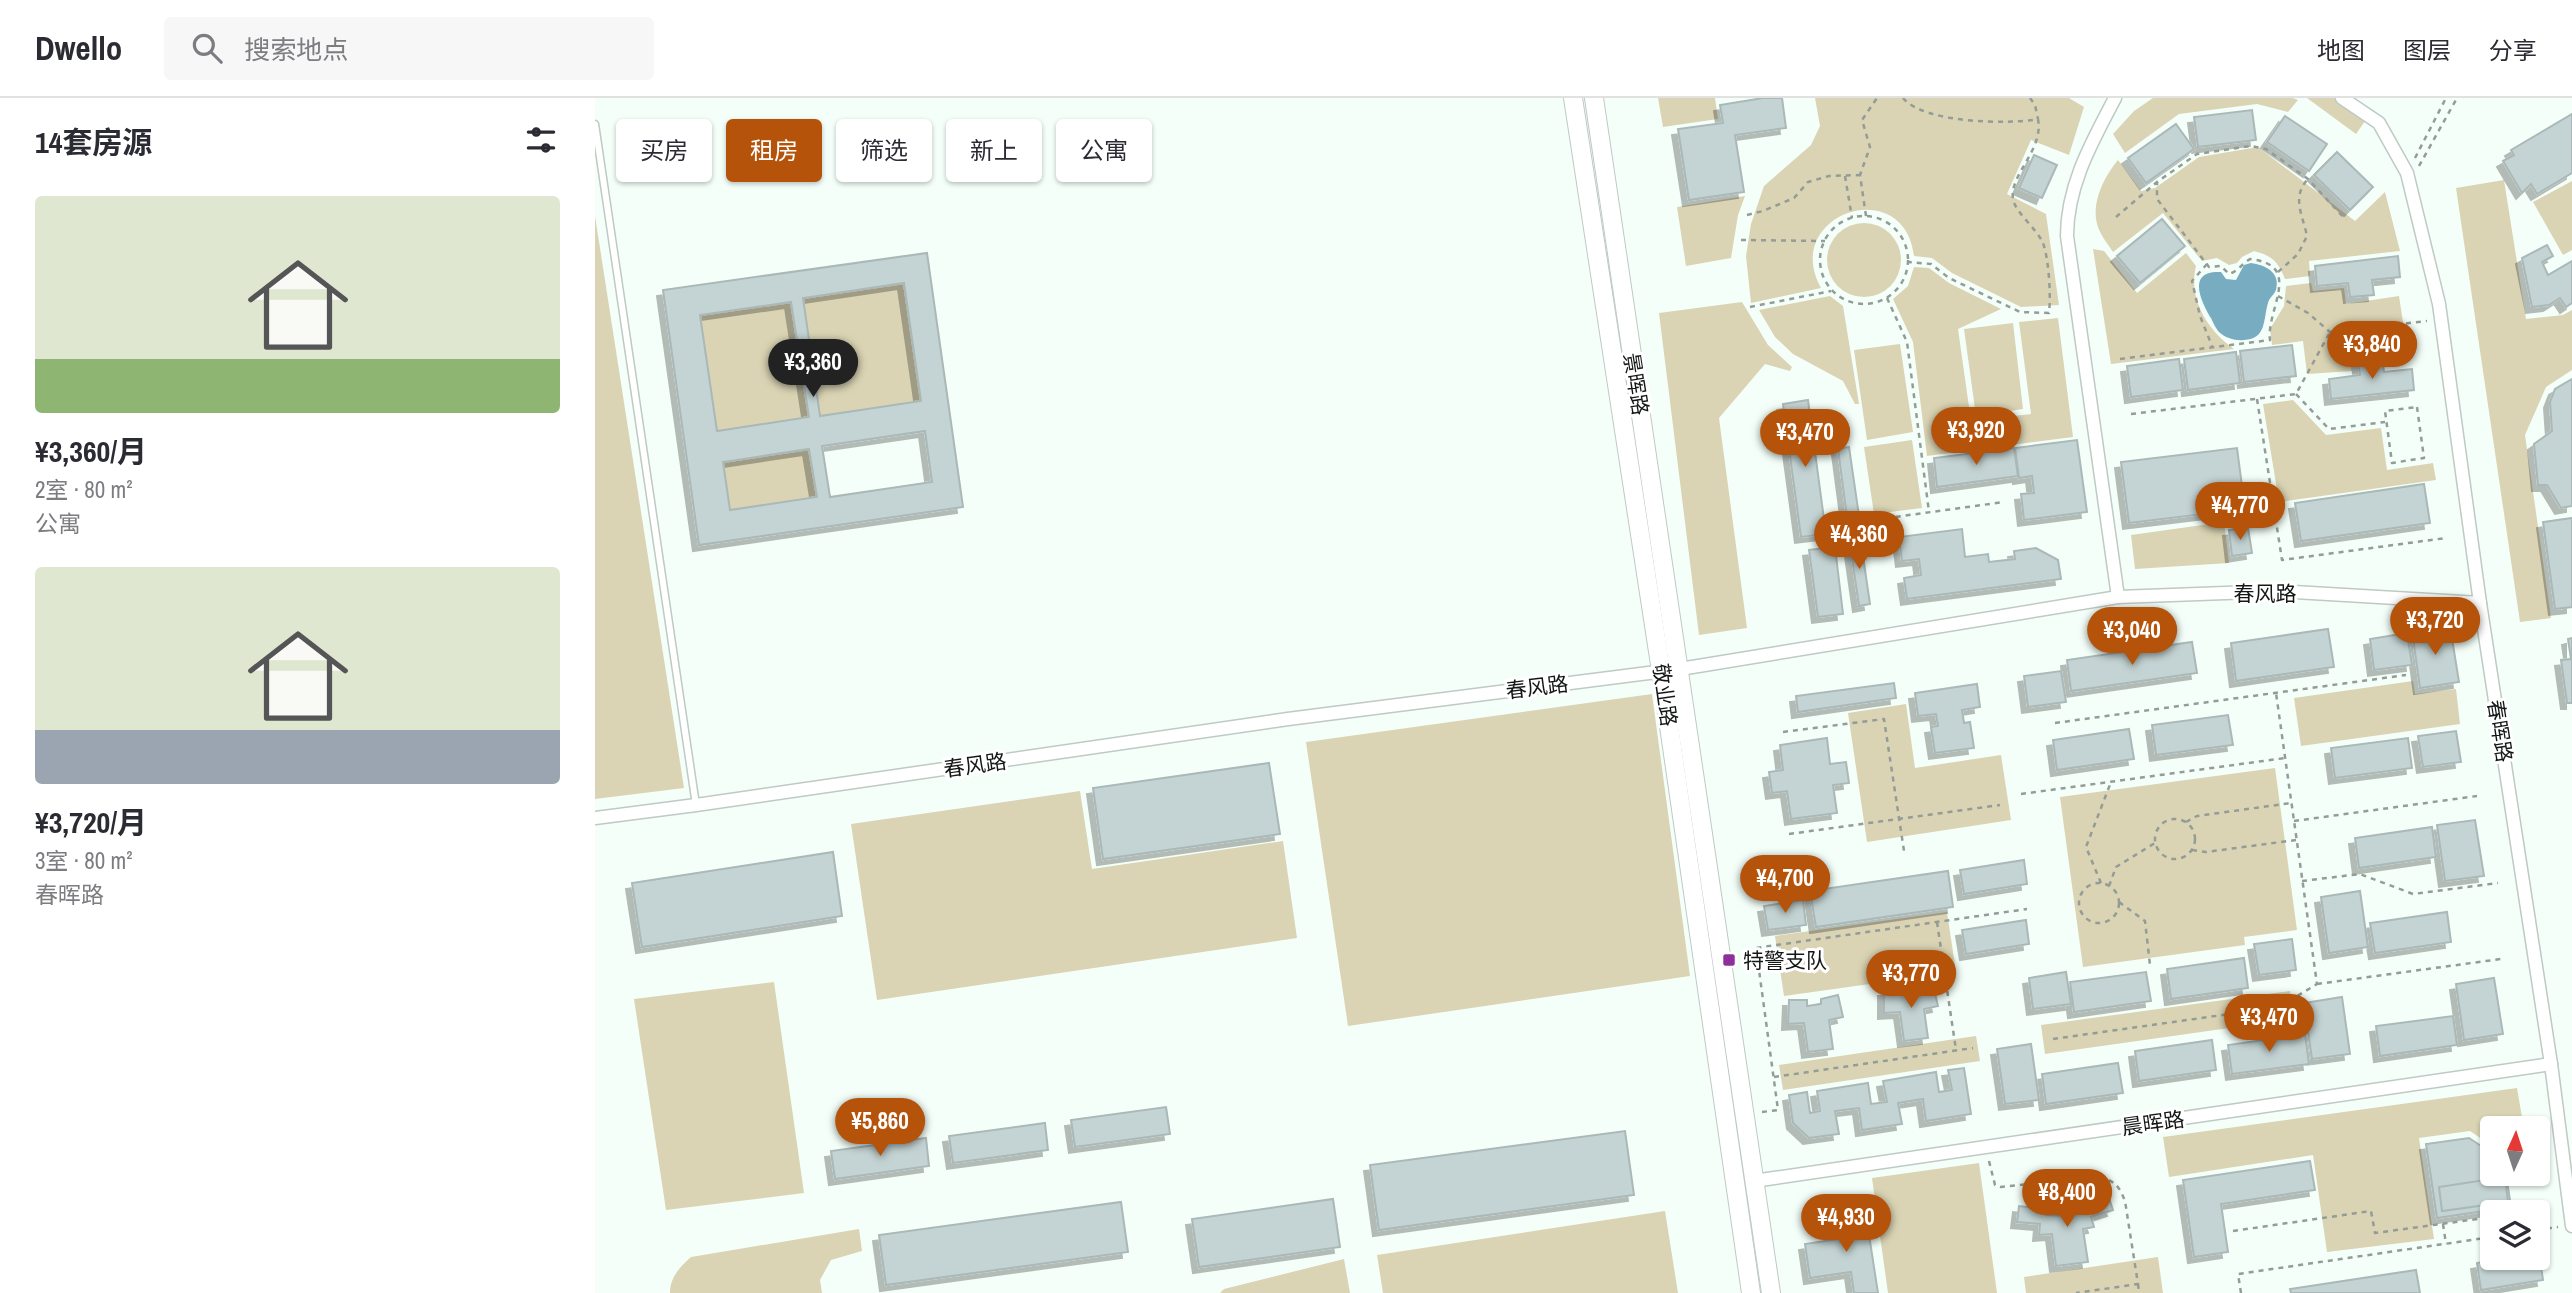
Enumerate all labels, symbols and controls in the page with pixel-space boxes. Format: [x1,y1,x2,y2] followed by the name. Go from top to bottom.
[164,17,654,80] search box
[35,26,122,70] text: Dwello
[188,29,226,67] icon: search
[244,32,348,67] text: 搜索地点
[2317,34,2365,66] text: 地图
[2403,34,2451,66] text: 图层
[2489,34,2537,66] text: 分享
[616,119,712,182] chip: 买房
[726,119,822,182] chip: 租房
[836,119,932,182] chip: 筛选
[946,119,1042,182] chip: 新上
[1056,119,1152,182] chip: 公寓
[522,121,560,159] icon: filters
[35,122,152,162] text: 14套房源
[235,242,361,368] icon: home
[2315,322,2429,381] pin: ¥3,840
[2343,328,2401,359] text: ¥3,840
[756,340,870,399] pin: ¥3,360
[784,346,842,377] text: ¥3,360
[1617,351,1655,417] street label: 景晖路
[1919,408,2033,467] pin: ¥3,920
[1748,410,1862,469] pin: ¥3,470
[1947,414,2005,445] text: ¥3,920
[1776,416,1834,447] text: ¥3,470
[35,431,147,471] text: ¥3,360/月
[35,474,132,505] text: 2室 · 80 m²
[2183,482,2297,542] pin: ¥4,770
[2211,489,2269,520] text: ¥4,770
[35,508,81,539] text: 公寓
[1802,512,1916,571] pin: ¥4,360
[1830,518,1888,549] text: ¥4,360
[2234,579,2297,608] street label: 春风路
[2378,598,2492,657] pin: ¥3,720
[2406,604,2464,635] text: ¥3,720
[2075,608,2189,667] pin: ¥3,040
[235,613,361,739] icon: home
[2103,614,2161,645] text: ¥3,040
[1646,662,1684,728] street label: 敬业路
[1504,669,1570,705] street label: 春风路
[2481,698,2519,764] street label: 春晖路
[942,746,1008,784] street label: 春风路
[35,802,147,842] text: ¥3,720/月
[35,845,132,876] text: 3室 · 80 m²
[1728,856,1842,915] pin: ¥4,700
[1756,862,1814,893] text: ¥4,700
[35,879,104,910] text: 春晖路
[1743,946,1827,975] place label: 特警支队
[1854,950,1968,1010] pin: ¥3,770
[1721,952,1737,968] marker: 特警支队
[1882,957,1940,988] text: ¥3,770
[2212,995,2326,1054] pin: ¥3,470
[2240,1001,2298,1032] text: ¥3,470
[823,1098,937,1158] pin: ¥5,860
[2120,1104,2186,1142] street label: 晨晖路
[851,1105,909,1136] text: ¥5,860
[2480,1116,2550,1186] north arrow
[2480,1116,2550,1270] map controls
[2010,1170,2124,1229] pin: ¥8,400
[2038,1176,2096,1207] text: ¥8,400
[1789,1194,1903,1254] pin: ¥4,930
[2480,1200,2550,1270] button: layers
[1817,1201,1875,1232] text: ¥4,930

